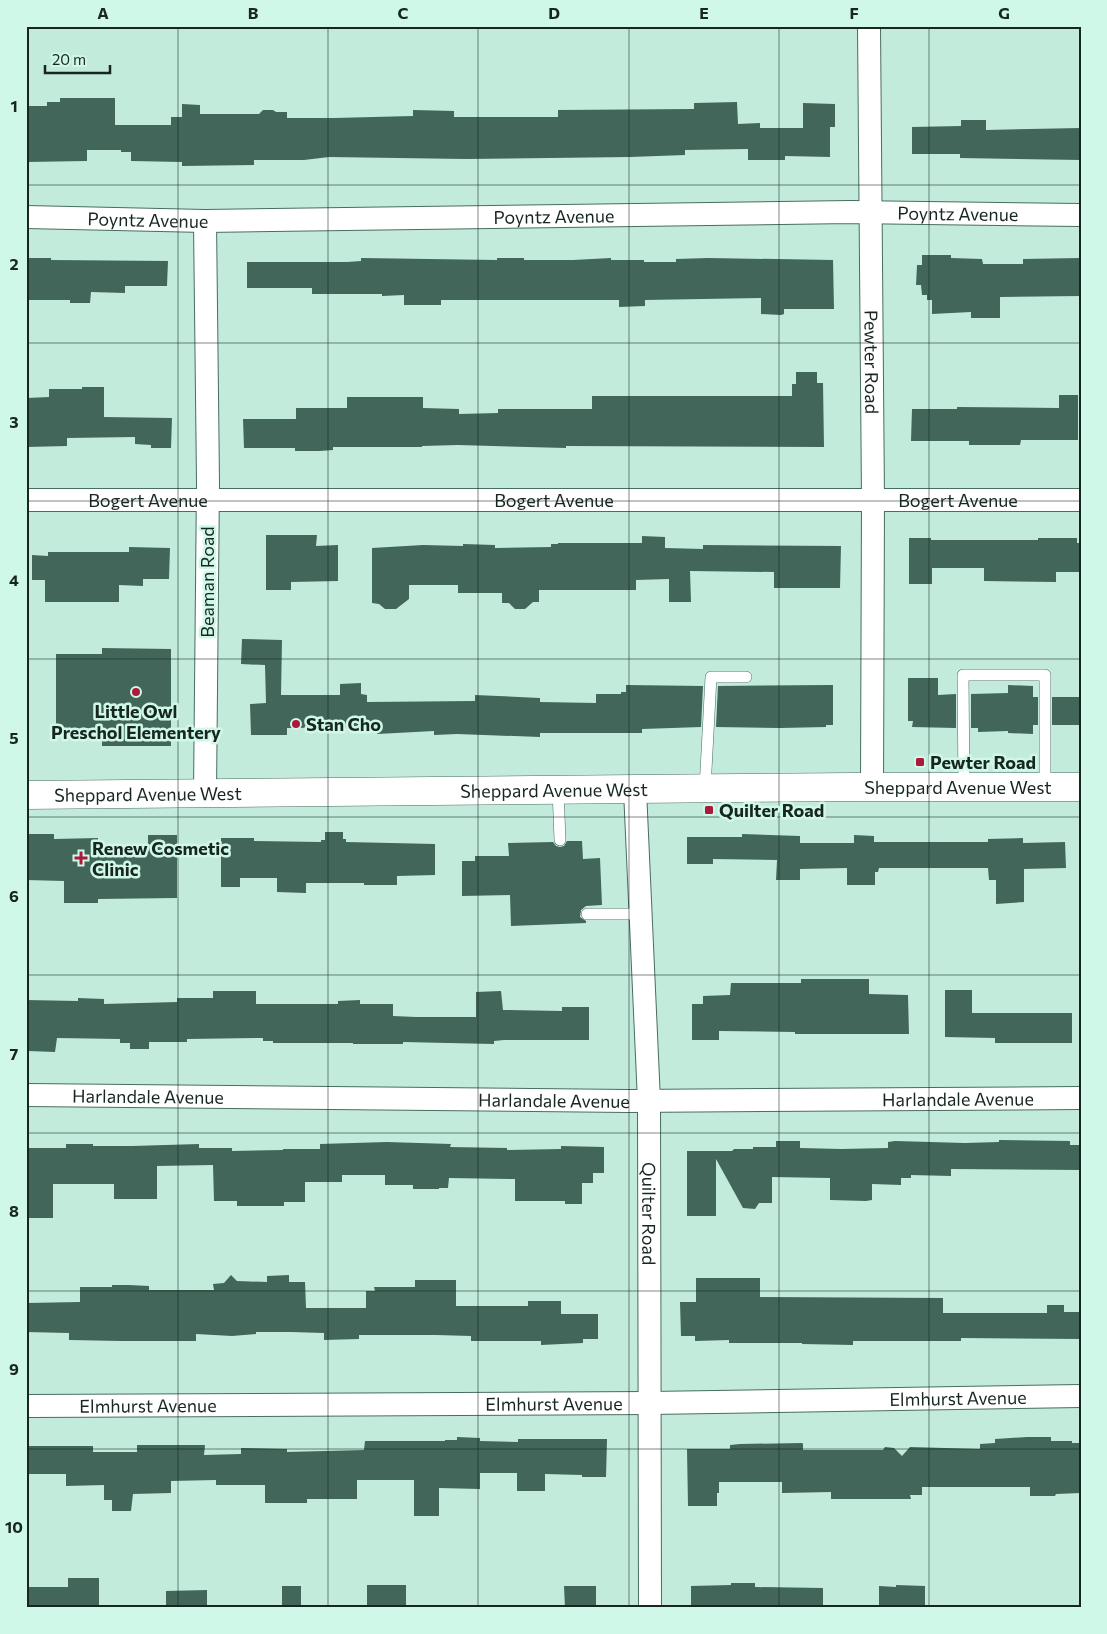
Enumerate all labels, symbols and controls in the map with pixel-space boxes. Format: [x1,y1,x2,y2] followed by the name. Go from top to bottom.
[97,3,109,22] text: A
[248,3,259,22] text: B
[398,3,409,22] text: C
[548,3,560,22] text: D
[699,3,709,22] text: E
[849,3,859,22] text: F
[998,3,1010,22] text: G
[45,42,110,74] scale bar
[52,50,86,68] text: 20 m
[10,96,18,115] text: 1
[897,202,1018,225] street label: Poyntz Avenue
[493,204,615,228] street label: Poyntz Avenue
[87,207,209,232] street label: Poyntz Avenue
[9,254,19,273] text: 2
[860,310,883,414] street label: Pewter Road
[9,412,19,431] text: 3
[88,489,208,511] street label: Bogert Avenue
[494,489,614,511] street label: Bogert Avenue
[898,489,1018,511] street label: Bogert Avenue
[196,526,218,638] street label: Beaman Road
[9,570,19,589] text: 4
[130,686,142,698] marker: Little Owl Preschol Elementery
[51,700,221,743] place label: Little Owl Preschol Elementery
[306,713,381,735] place label: Stan Cho
[290,718,302,730] marker: Stan Cho
[9,728,19,747] text: 5
[930,751,1036,773] place label: Pewter Road
[914,756,926,768] marker: Pewter Road
[864,776,1052,798] street label: Sheppard Avenue West
[460,778,648,802] street label: Sheppard Avenue West
[54,782,242,806] street label: Sheppard Avenue West
[719,799,824,821] place label: Quilter Road
[703,804,715,816] marker: Quilter Road
[92,837,229,880] place label: Renew Cosmetic Clinic
[74,851,88,865] marker: Renew Cosmetic Clinic
[9,886,19,905] text: 6
[10,1044,19,1063] text: 7
[72,1084,224,1108] street label: Harlandale Avenue
[882,1087,1034,1110] street label: Harlandale Avenue
[478,1088,630,1112] street label: Harlandale Avenue
[638,1162,660,1265] street label: Quilter Road
[9,1201,19,1220] text: 8
[9,1359,19,1378] text: 9
[889,1386,1027,1410] street label: Elmhurst Avenue
[485,1392,623,1415] street label: Elmhurst Avenue
[79,1394,217,1417] street label: Elmhurst Avenue
[5,1517,23,1536] text: 10

